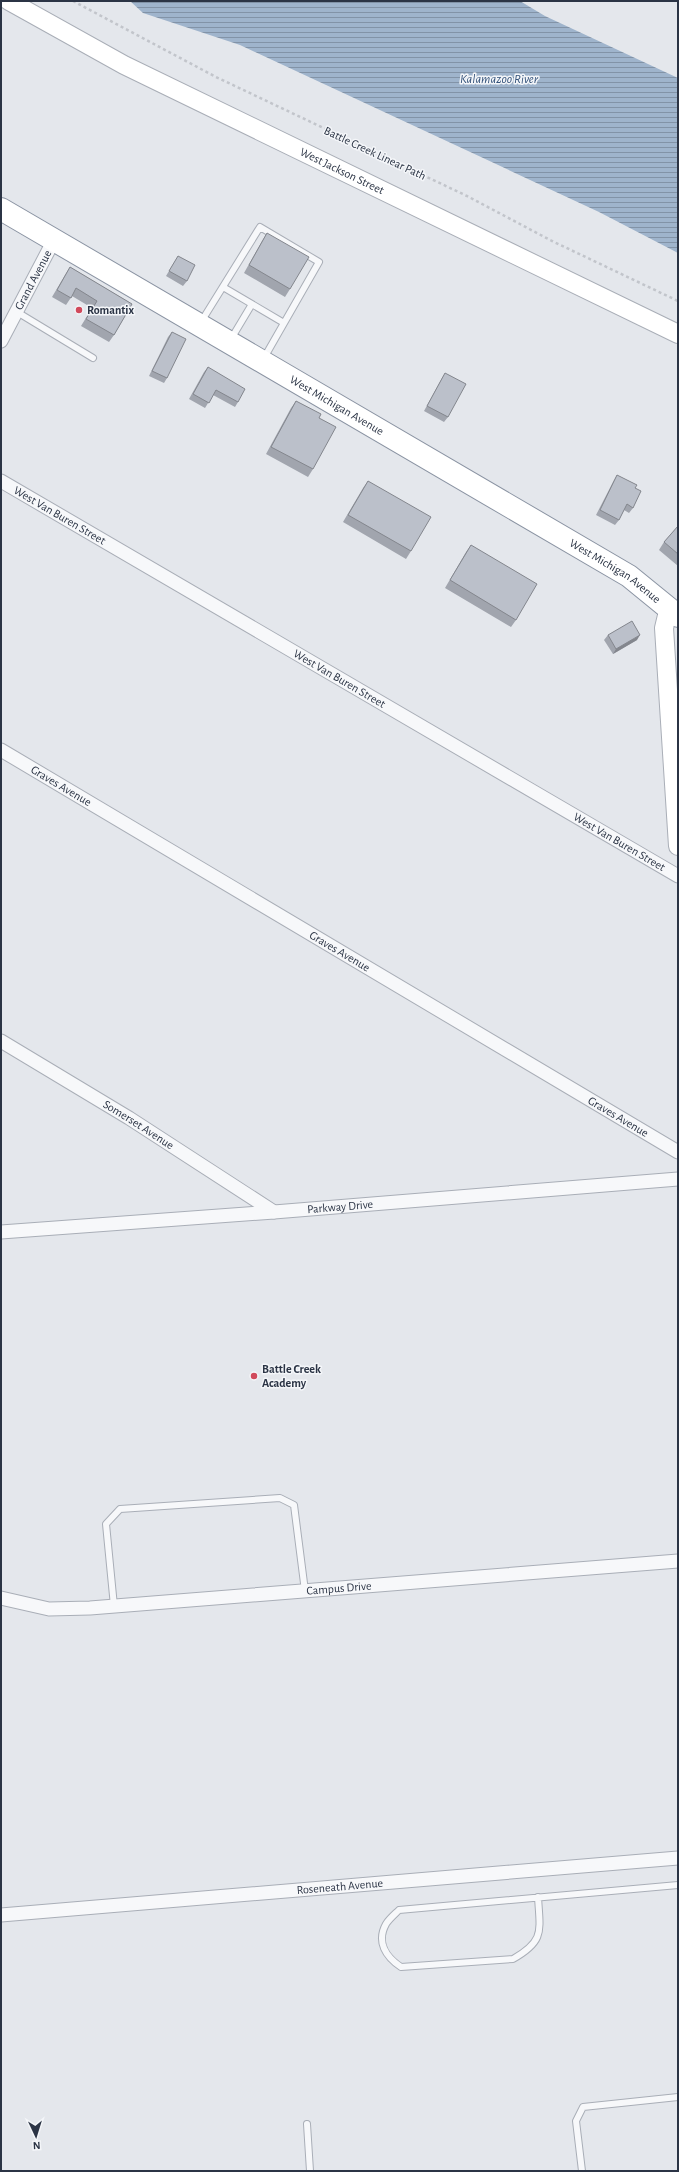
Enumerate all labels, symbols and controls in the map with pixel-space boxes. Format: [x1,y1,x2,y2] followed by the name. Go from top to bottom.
[460,73,539,86] water label: Kalamazoo River
[322,124,428,182] street label: Battle Creek Linear Path
[298,145,386,196] street label: West Jackson Street
[13,248,54,312] street label: Grand Avenue
[87,304,134,316] place label: Romantix
[74,305,84,315] marker: Romantix
[288,373,386,437] street label: West Michigan Avenue
[12,484,108,547] street label: West Van Buren Street
[568,537,663,605] street label: West Michigan Avenue
[292,647,388,710] street label: West Van Buren Street
[29,763,94,808] street label: Graves Avenue
[571,810,668,873] street label: West Van Buren Street
[307,929,372,974] street label: Graves Avenue
[586,1094,651,1139] street label: Graves Avenue
[101,1098,176,1151] street label: Somerset Avenue
[307,1198,374,1215] street label: Parkway Drive
[262,1363,321,1390] place label: Battle Creek Academy
[249,1371,259,1381] marker: Battle Creek Academy
[306,1580,372,1597] street label: Campus Drive
[296,1877,383,1896] street label: Roseneath Avenue
[16,2116,56,2156] north arrow
[32,2140,41,2151] text: N

